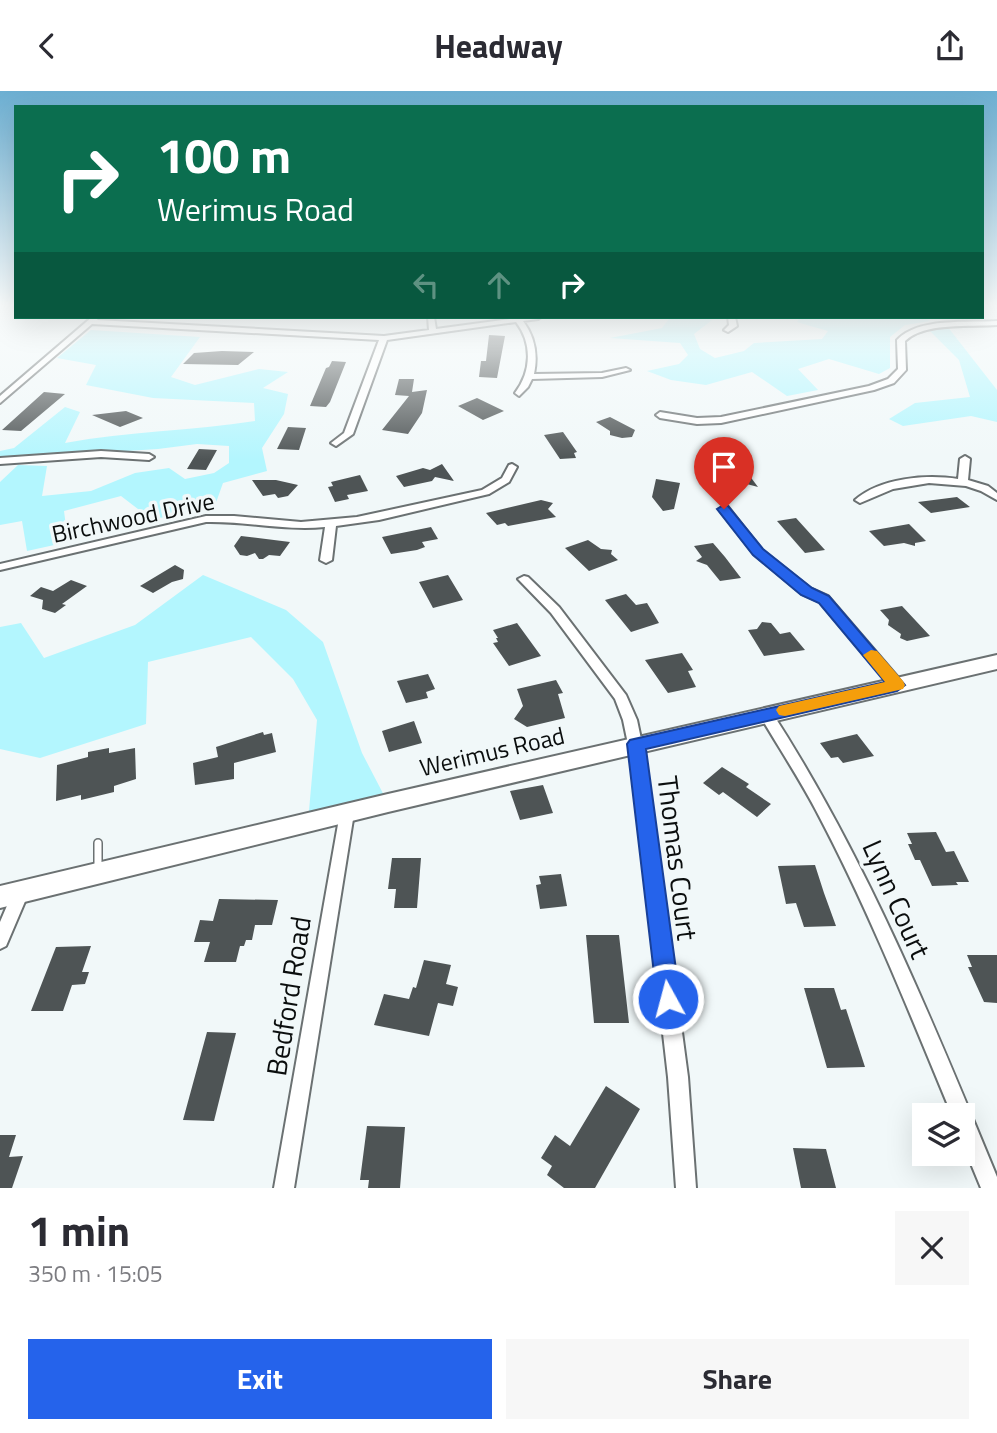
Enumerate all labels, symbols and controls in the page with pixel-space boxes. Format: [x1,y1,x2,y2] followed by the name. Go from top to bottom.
[434,22,563,70] text: Headway
[28,27,66,65] icon: back
[931,27,969,65] icon: share
[157,117,291,192] text: 100 m
[42,133,133,224] icon: right
[157,185,354,233] text: Werimus Road
[407,266,445,304] icon: left
[480,266,518,304] icon: ahead
[553,266,591,304] icon: right
[694,437,754,509] pin
[705,448,743,486] icon: arrive
[48,482,218,552] street label: Birchwood Drive
[416,717,568,785] street label: Werimus Road
[647,773,709,943] street label: Thomas Court
[852,833,942,965] street label: Lynn Court
[254,913,322,1079] street label: Bedford Road
[631,962,705,1036] position arrow
[912,1103,975,1166] map controls
[912,1103,975,1166] button: layers
[28,1198,130,1262] text: 1 min
[895,1211,969,1285] button: close
[28,1256,163,1291] text: 350 m · 15:05
[28,1339,492,1419] button: Exit
[506,1339,969,1419] button: Share

